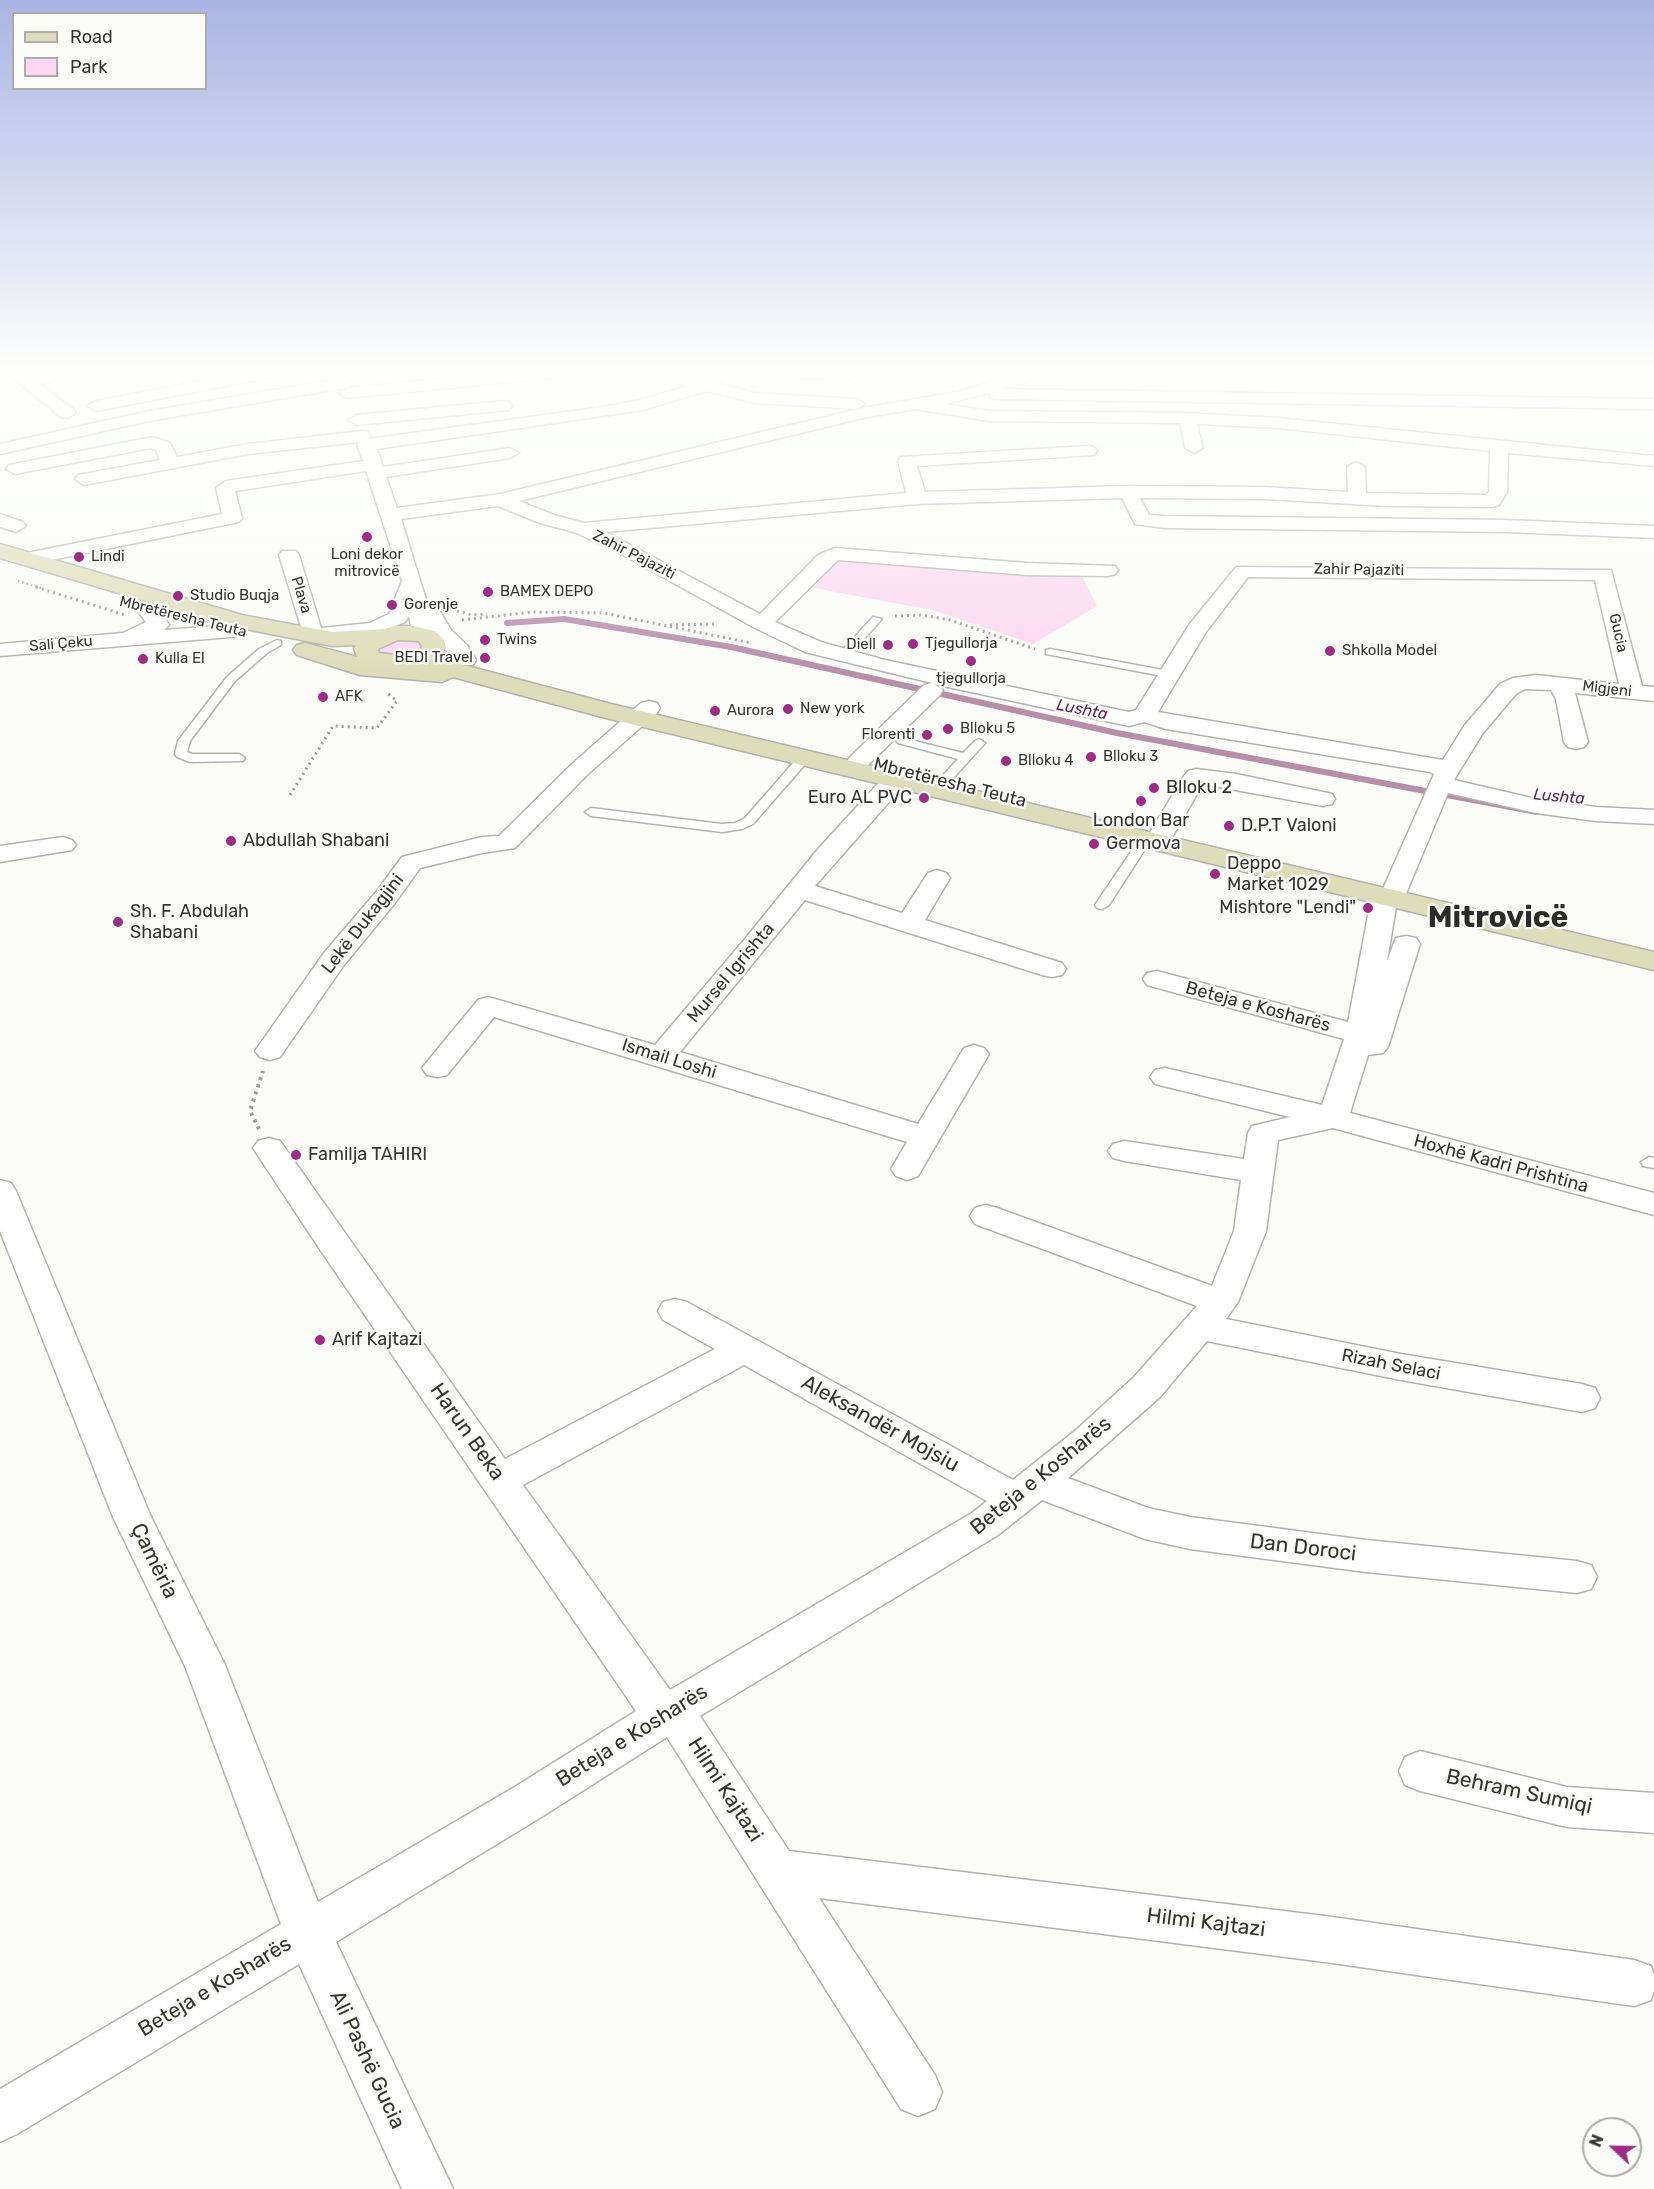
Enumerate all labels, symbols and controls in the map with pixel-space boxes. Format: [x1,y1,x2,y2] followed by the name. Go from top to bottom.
[12,12,207,90] legend
[70,26,113,48] text: Road
[70,56,107,78] text: Park
[590,527,678,583] street label: Zahir Pajaziti
[360,530,374,544] marker: Loni dekor mitrovicë
[331,546,403,581] place label: Loni dekor mitrovicë
[91,548,125,566] place label: Lindi
[72,550,86,564] marker: Lindi
[1314,560,1404,580] street label: Zahir Pajaziti
[287,574,315,616] street label: Plava
[500,583,593,601] place label: BAMEX DEPO
[481,585,495,599] marker: BAMEX DEPO
[190,587,279,605] place label: Studio Buqja
[171,589,185,603] marker: Studio Buqja
[118,592,248,642] street label: Mbretëresha Teuta
[404,596,458,614] place label: Gorenje
[385,598,399,612] marker: Gorenje
[1605,612,1631,654] street label: Gucia
[497,631,537,649] place label: Twins
[28,632,94,656] street label: Sali Çeku
[478,633,492,647] marker: Twins
[925,635,997,653] place label: Tjegullorja
[846,636,876,654] place label: Diell
[906,637,920,651] marker: Tjegullorja
[881,638,895,652] marker: Diell
[1342,642,1437,660] place label: Shkolla Model
[1323,644,1337,658] marker: Shkolla Model
[395,649,473,667] place label: BEDI Travel
[155,650,205,668] place label: Kulla El
[478,651,492,665] marker: BEDI Travel
[136,652,150,666] marker: Kulla El
[964,654,978,668] marker: tjegullorja
[936,670,1006,688] place label: tjegullorja
[1581,677,1633,701] street label: Migjeni
[335,688,363,706] place label: AFK
[316,690,330,704] marker: AFK
[1055,696,1109,724] water label: Lushta
[800,700,864,718] place label: New york
[727,702,774,720] place label: Aurora
[781,702,795,716] marker: New york
[708,704,722,718] marker: Aurora
[960,720,1015,738] place label: Blloku 5
[941,722,955,736] marker: Blloku 5
[862,726,915,744] place label: Florenti
[920,728,934,742] marker: Florenti
[1103,748,1158,766] place label: Blloku 3
[1084,750,1098,764] marker: Blloku 3
[1018,752,1074,770] place label: Blloku 4
[871,754,1029,812] street label: Mbretëresha Teuta
[999,754,1013,768] marker: Blloku 4
[1166,777,1232,799] place label: Blloku 2
[1147,781,1161,795] marker: Blloku 2
[1532,785,1586,809] water label: Lushta
[808,787,912,809] place label: Euro AL PVC
[917,791,931,805] marker: Euro AL PVC
[1134,794,1148,808] marker: London Bar
[1093,810,1189,832] place label: London Bar
[1241,815,1337,837] place label: D.P.T Valoni
[1222,819,1236,833] marker: D.P.T Valoni
[243,830,389,852] place label: Abdullah Shabani
[1106,833,1181,855] place label: Germova
[224,834,238,848] marker: Abdullah Shabani
[1087,837,1101,851] marker: Germova
[1227,853,1329,896] place label: Deppo Market 1029
[1208,867,1222,881] marker: Deppo Market 1029
[317,870,409,978] street label: Lekë Dukagjini
[1219,897,1356,919] place label: Mishtore "Lendi"
[1428,900,1568,936] district label: Mitrovicë
[130,901,249,944] place label: Sh. F. Abdulah Shabani
[1361,901,1375,915] marker: Mishtore "Lendi"
[111,915,125,929] marker: Sh. F. Abdulah Shabani
[683,919,779,1027] street label: Mursel Igrishta
[1183,977,1333,1037] street label: Beteja e Kosharës
[619,1034,719,1084] street label: Ismail Loshi
[1411,1130,1591,1198] street label: Hoxhë Kadri Prishtina
[308,1144,427,1166] place label: Familja TAHIRI
[289,1148,303,1162] marker: Familja TAHIRI
[332,1329,422,1351] place label: Arif Kajtazi
[313,1333,327,1347] marker: Arif Kajtazi
[1340,1345,1442,1385] street label: Rizah Selaci
[797,1370,963,1478] street label: Aleksandër Mojsiu
[424,1378,510,1486] street label: Harun Beka
[965,1411,1117,1541] street label: Beteja e Kosharës
[125,1519,183,1603] street label: Çamëria
[1248,1529,1358,1567] street label: Dan Doroci
[552,1679,712,1793] street label: Beteja e Kosharës
[682,1733,768,1847] street label: Hilmi Kajtazi
[1444,1764,1594,1820] street label: Behram Sumiqi
[1145,1903,1267,1943] street label: Hilmi Kajtazi
[134,1931,296,2043] street label: Beteja e Kosharës
[324,1987,410,2133] street label: Ali Pashë Gucia
[1582,2117,1642,2177] north arrow
[1586,2132,1608,2150] text: N

